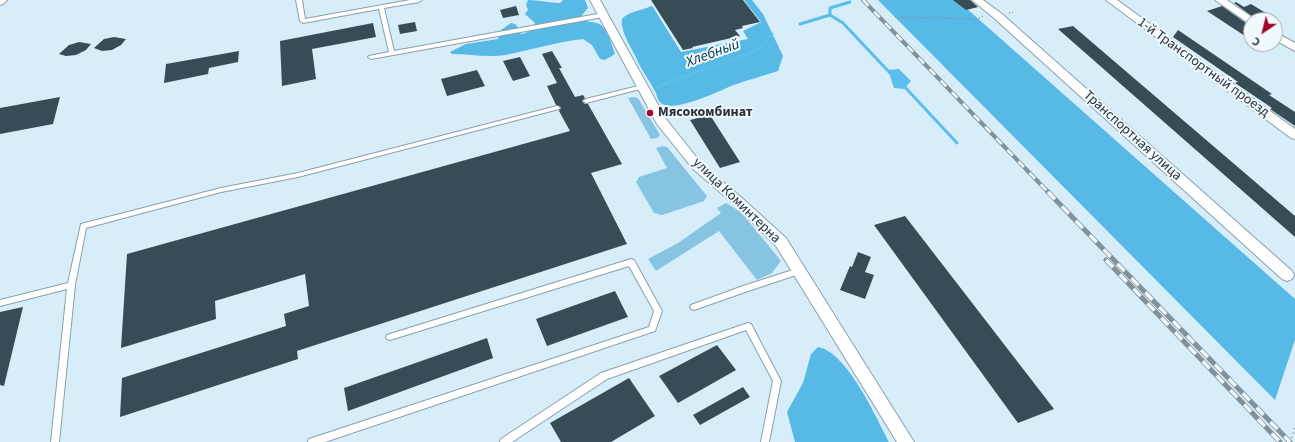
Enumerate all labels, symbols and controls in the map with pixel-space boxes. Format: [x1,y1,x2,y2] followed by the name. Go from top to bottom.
[1243,12,1283,52] north arrow
[1134,14,1272,122] street label: 1-й Транспортный проезд
[1249,33,1263,49] text: С
[684,36,742,72] water label: Хлебный
[1079,87,1185,185] street label: Транспортная улица
[658,105,753,121] place label: Мясокомбинат
[645,108,655,118] marker: Мясокомбинат
[689,155,783,247] street label: улица Коминтерна

